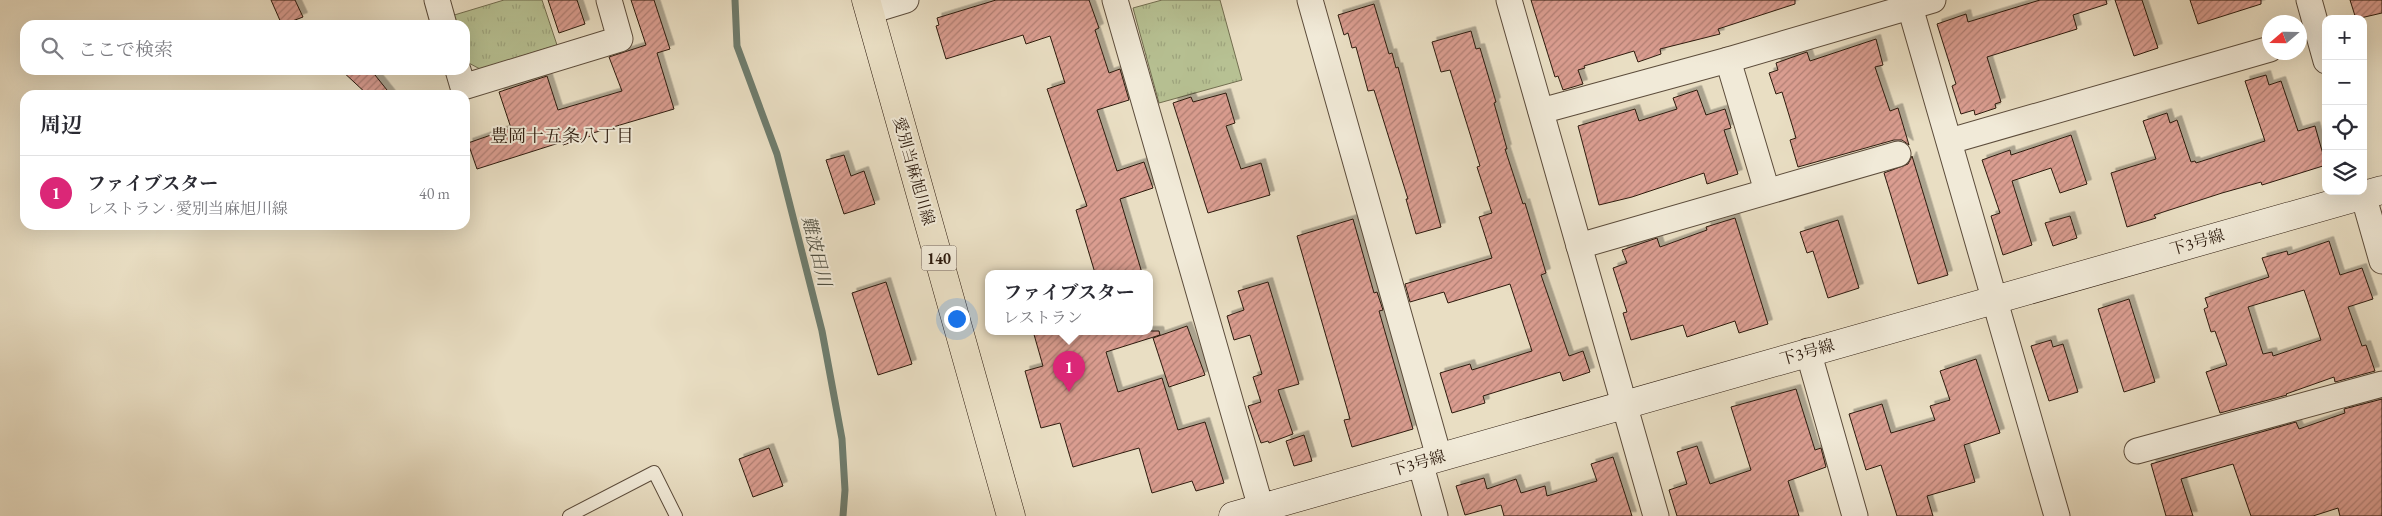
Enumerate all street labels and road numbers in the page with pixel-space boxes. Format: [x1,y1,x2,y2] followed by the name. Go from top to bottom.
[888,114,940,228] street label: 愛別当麻旭川線
[2167,224,2227,260] street label: 下3号線
[922,246,956,270] road number: 140
[1777,334,1837,370] street label: 下3号線
[1388,445,1448,481] street label: 下3号線

